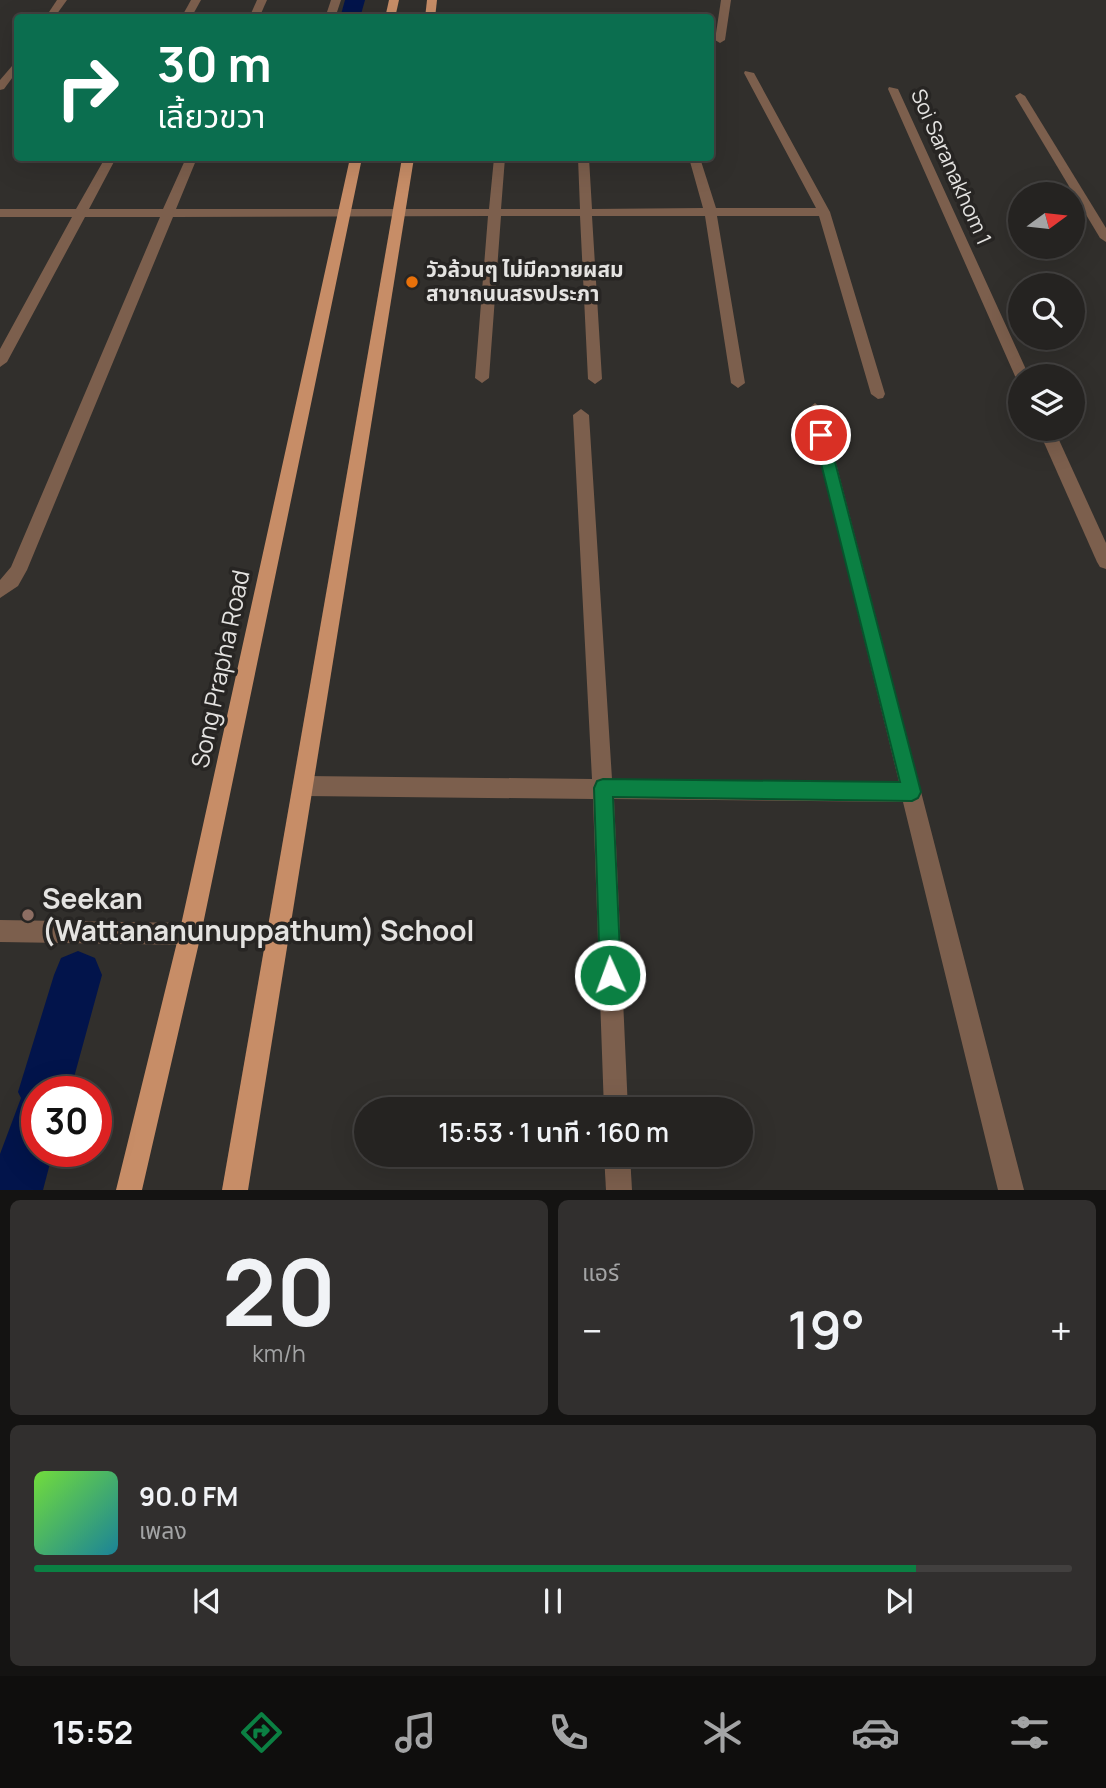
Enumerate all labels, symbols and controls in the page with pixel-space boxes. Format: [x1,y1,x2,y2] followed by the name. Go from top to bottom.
[157,30,272,97] text: 30 m
[42,42,133,133] icon: right
[905,84,999,249] street label: Soi Saranakhom 1
[157,94,265,138] text: เลี้ยวขวา
[1008,182,1085,259] north arrow
[1008,182,1085,441] map controls
[426,255,624,307] place label: วัวล้วนๆ ไม่มีควายผสม สาขาถนนสรงประภา
[1008,273,1085,350] button: search
[404,274,420,290] marker: วัวล้วนๆ ไม่มีควายผสม สาขาถนนสรงประภา
[1008,364,1085,441] button: layers
[791,405,851,465] pin
[802,416,840,454] icon: arrive
[182,567,257,771] street label: Song Prapha Road
[42,879,474,949] place label: Seekan (Wattananunuppathum) School
[20,907,36,923] marker: Seekan (Wattananunuppathum) School
[573,938,647,1012] position arrow
[21,1076,112,1167] speed limit sign: 30
[438,1114,669,1150] text: 15:53 · 1 นาที · 160 m
[222,1229,336,1353] text: 20
[582,1256,619,1288] text: แอร์
[787,1294,865,1365] text: 19°
[582,1304,603,1356] text: −
[1050,1304,1072,1356] text: +
[252,1337,306,1369] text: km/h
[139,1478,238,1514] text: 90.0 FM
[139,1514,187,1546] text: เพลง
[188,1582,226,1620] icon: previous
[534,1582,572,1620] icon: pause
[880,1582,918,1620] icon: next
[237,1708,286,1757] icon: directions
[391,1708,440,1757] icon: music
[544,1708,593,1757] icon: phone
[698,1708,747,1757] icon: climate
[851,1708,900,1757] icon: car
[1005,1708,1054,1757] icon: filters
[52,1710,133,1754] text: 15:52

